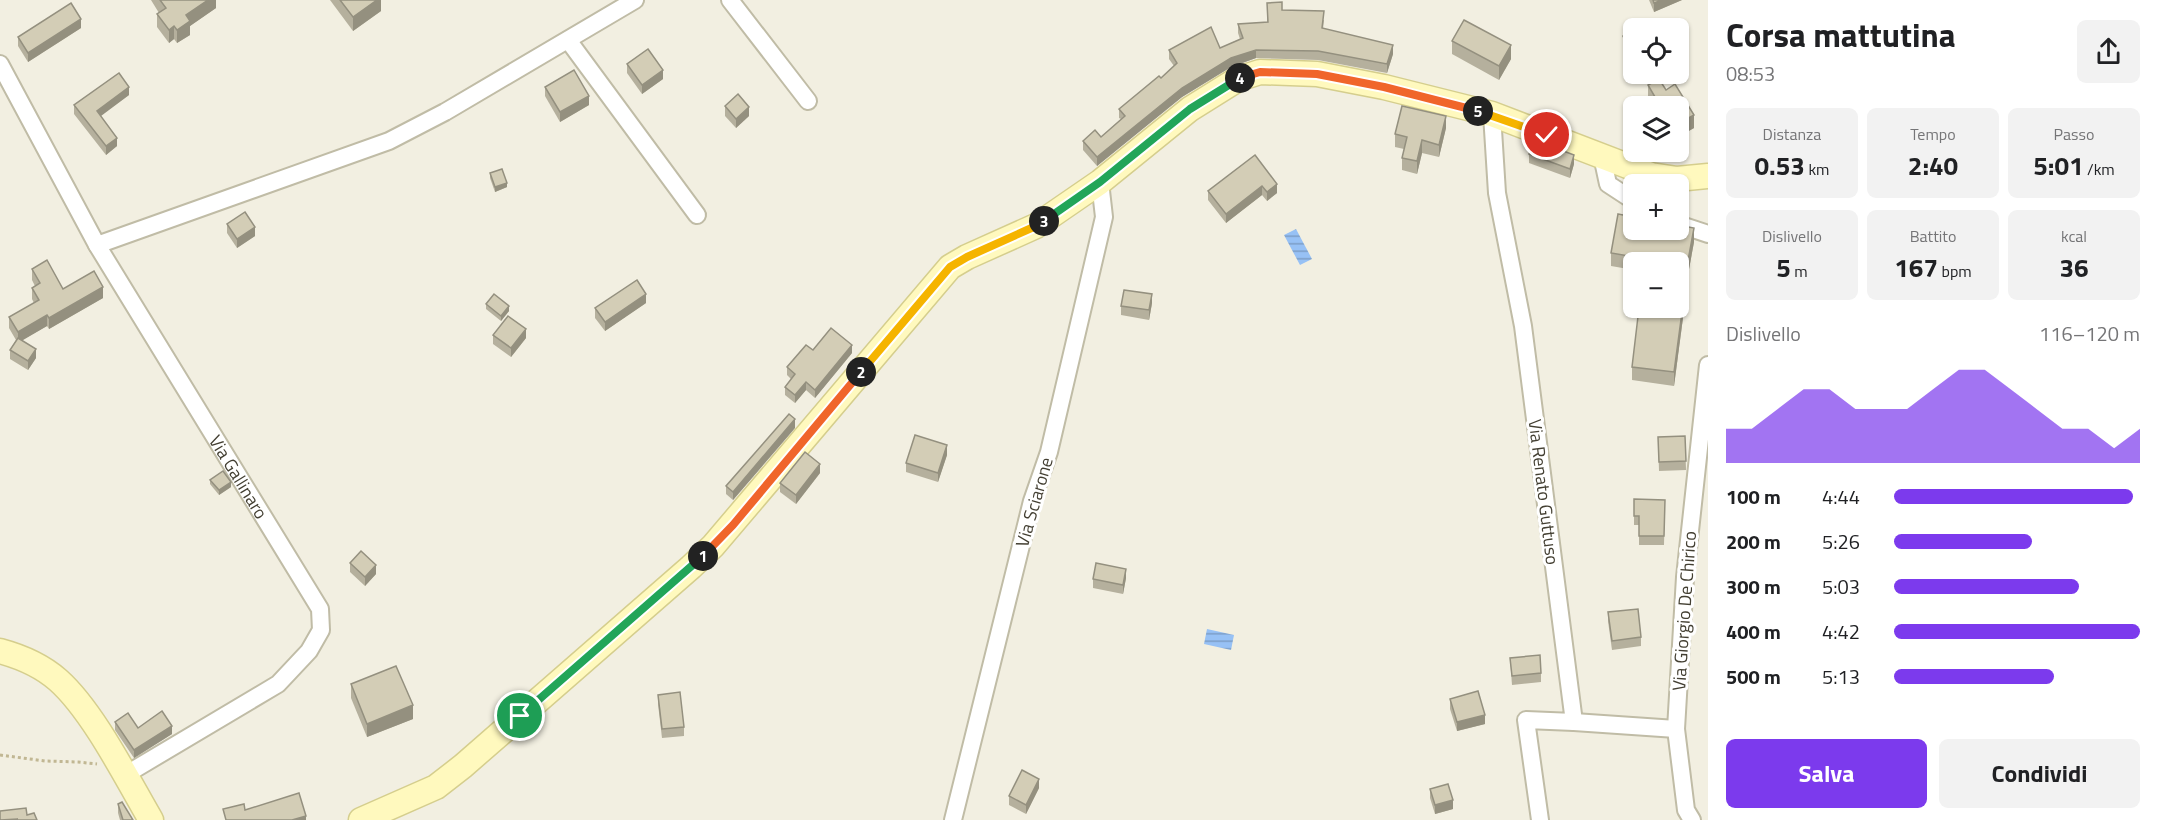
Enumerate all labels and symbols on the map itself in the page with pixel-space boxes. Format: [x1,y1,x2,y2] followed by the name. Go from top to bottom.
[1225,63,1255,93] pin: 4
[1463,96,1493,126] pin: 5
[1521,109,1572,160] pin
[1029,206,1059,236] pin: 3
[846,357,876,387] pin: 2
[1522,418,1566,566] street label: Via Renato Guttuso
[203,429,275,524] street label: Via Gallinaro
[1008,454,1060,550] street label: Via Sciarone
[1665,530,1703,692] street label: Via Giorgio De Chirico
[688,541,718,571] pin: 1
[494,690,545,741] pin

